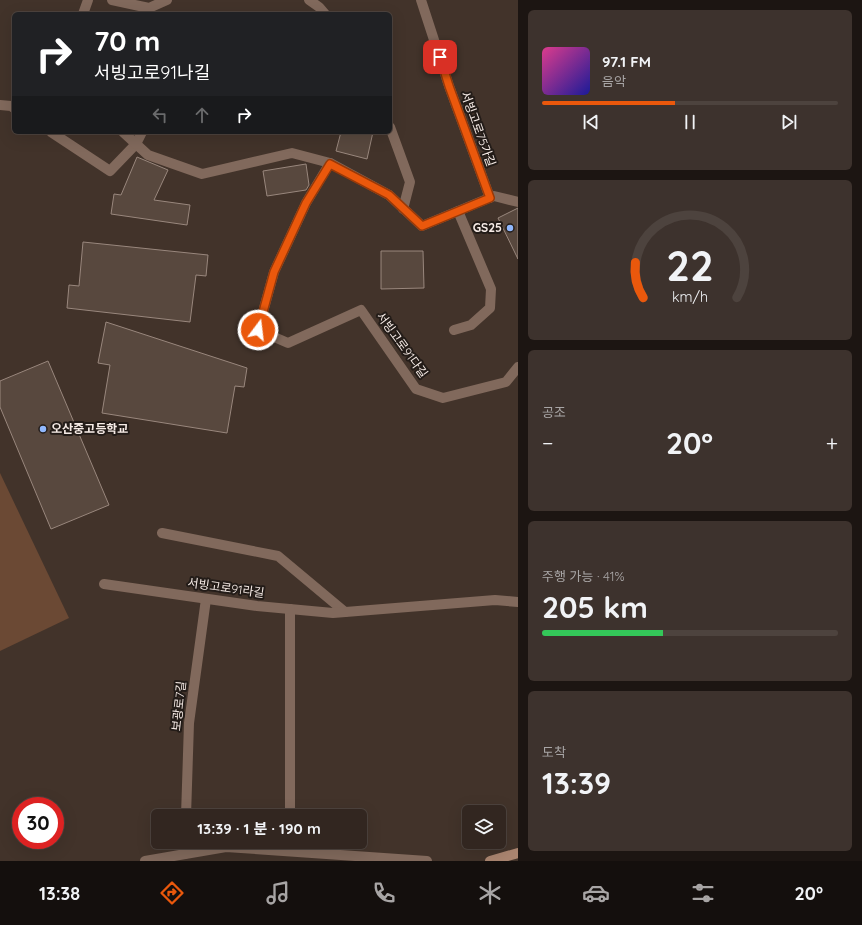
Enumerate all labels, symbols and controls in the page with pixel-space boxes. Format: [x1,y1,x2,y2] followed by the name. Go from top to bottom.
[94,23,160,58] text: 70 m
[28,28,80,80] icon: right
[423,40,457,74] pin
[429,46,451,68] icon: arrive
[602,52,651,71] text: 97.1 FM
[94,61,210,84] text: 서빙고로91나길
[602,73,626,89] text: 음악
[458,89,499,168] street label: 서빙고로75가길
[149,104,171,126] icon: left
[191,104,213,126] icon: ahead
[233,104,255,126] icon: right
[580,111,602,133] icon: previous
[679,111,701,133] icon: pause
[778,111,800,133] icon: next
[473,220,502,235] place label: GS25
[505,223,515,233] marker: GS25
[666,239,714,291] text: 22
[672,288,708,306] text: km/h
[237,309,279,351] position arrow
[374,309,431,380] street label: 서빙고로91다길
[542,404,566,420] text: 공조
[51,421,128,436] place label: 오산중고등학교
[38,424,48,434] marker: 오산중고등학교
[666,424,713,462] text: 20°
[542,429,553,457] text: −
[826,429,838,457] text: +
[542,568,625,584] text: 주행 가능 · 41%
[187,575,265,600] street label: 서빙고로91라길
[542,588,648,626] text: 205 km
[168,680,189,732] street label: 보광로7길
[542,744,566,760] text: 도착
[542,764,611,802] text: 13:39
[12,797,64,849] speed limit sign: 30
[462,805,506,849] map controls
[462,805,506,849] button: layers
[197,819,321,838] text: 13:39 · 1 분 · 190 m
[158,879,186,907] icon: directions
[264,879,292,907] icon: music
[370,879,398,907] icon: phone
[476,879,504,907] icon: climate
[582,879,610,907] icon: car
[689,879,717,907] icon: filters
[39,882,80,905] text: 13:38
[795,882,823,905] text: 20°

